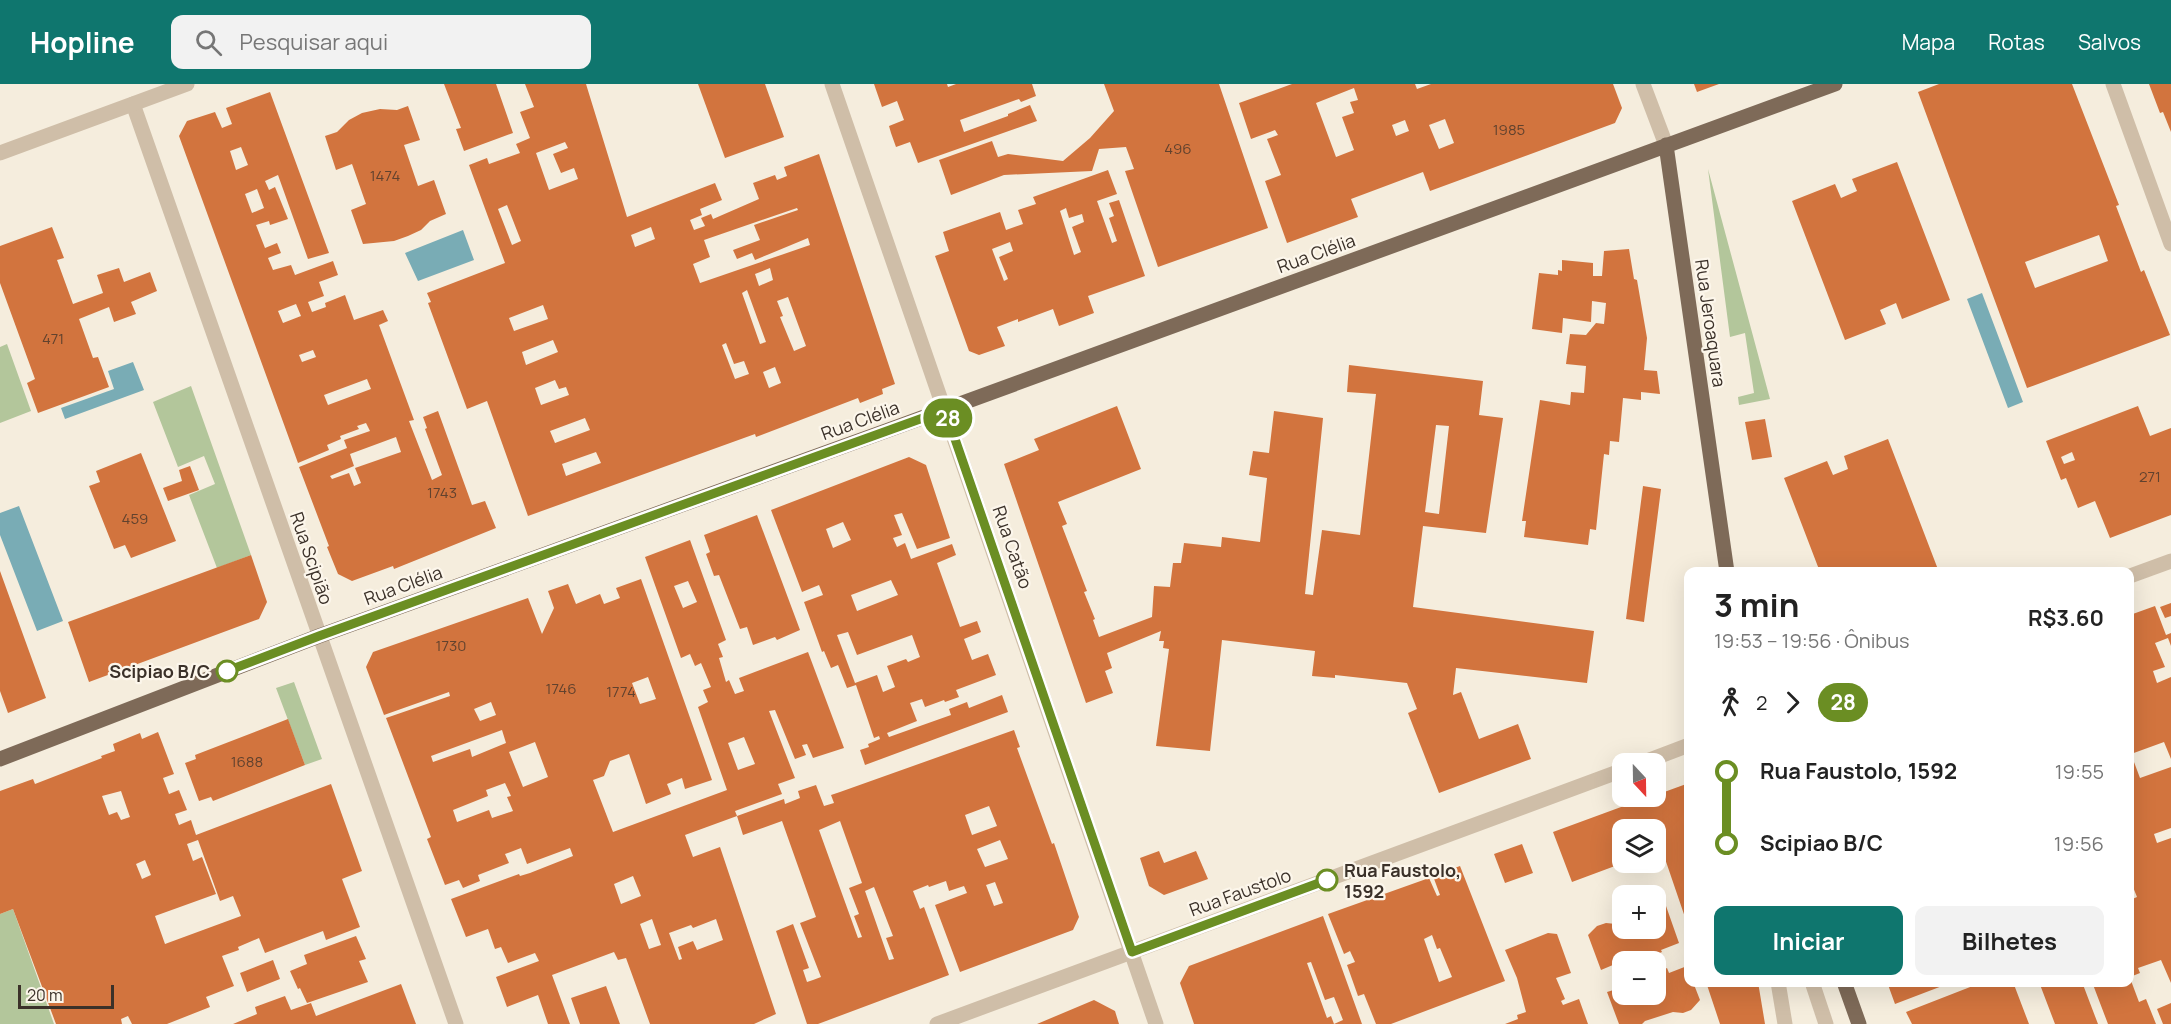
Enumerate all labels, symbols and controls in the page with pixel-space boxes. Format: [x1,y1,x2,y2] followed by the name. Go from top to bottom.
[171,15,591,69] search box
[30,23,135,61] text: Hopline
[192,26,225,59] icon: search
[240,27,388,57] text: Pesquisar aqui
[1902,28,1955,56] text: Mapa
[1988,28,2045,56] text: Rotas
[2078,28,2141,56] text: Salvos
[1493,119,1525,140] house number: 1985
[1164,138,1192,159] house number: 496
[370,165,400,186] house number: 1474
[1274,228,1358,278] street label: Rua Clélia
[1690,257,1732,389] street label: Rua Jeroaquara
[42,328,64,349] house number: 471
[818,395,902,445] street label: Rua Clélia
[921,398,975,438] line badge: 28
[935,404,961,432] text: 28
[2139,466,2161,487] house number: 271
[427,482,457,503] house number: 1743
[988,502,1038,592] street label: Rua Catão
[122,508,148,529] house number: 459
[285,509,339,607] street label: Rua Scipião
[361,560,445,610] street label: Rua Clélia
[1714,582,1799,627] text: 3 min
[2028,603,2104,633] text: R$3.60
[1714,627,1910,654] text: 19:53 – 19:56 · Ônibus
[436,635,466,656] house number: 1730
[109,659,210,683] place label: Scipiao B/C
[216,660,238,682] marker: Scipiao B/C
[546,678,576,699] house number: 1746
[606,681,636,702] house number: 1774
[1714,686,1747,719] icon: walk
[1776,686,1809,719] icon: forward
[1830,688,1856,716] text: 28
[1756,689,1767,716] text: 2
[231,751,263,772] house number: 1688
[1612,753,1666,807] north arrow
[1612,753,1666,1005] map controls
[1760,756,1957,786] text: Rua Faustolo, 1592
[2055,758,2104,785] text: 19:55
[1612,819,1666,873] button: layers
[1760,828,1883,858] text: Scipiao B/C
[2054,830,2104,857] text: 19:56
[1344,858,1461,903] place label: Rua Faustolo, 1592
[1186,862,1294,922] street label: Rua Faustolo
[1316,869,1338,891] marker: Rua Faustolo, 1592
[1612,885,1666,939] button: +
[1714,906,1903,975] button: Iniciar
[1915,906,2104,975] button: Bilhetes
[1612,951,1666,1005] button: −
[18,982,114,1010] scale bar
[27,984,63,1006] text: 20 m

